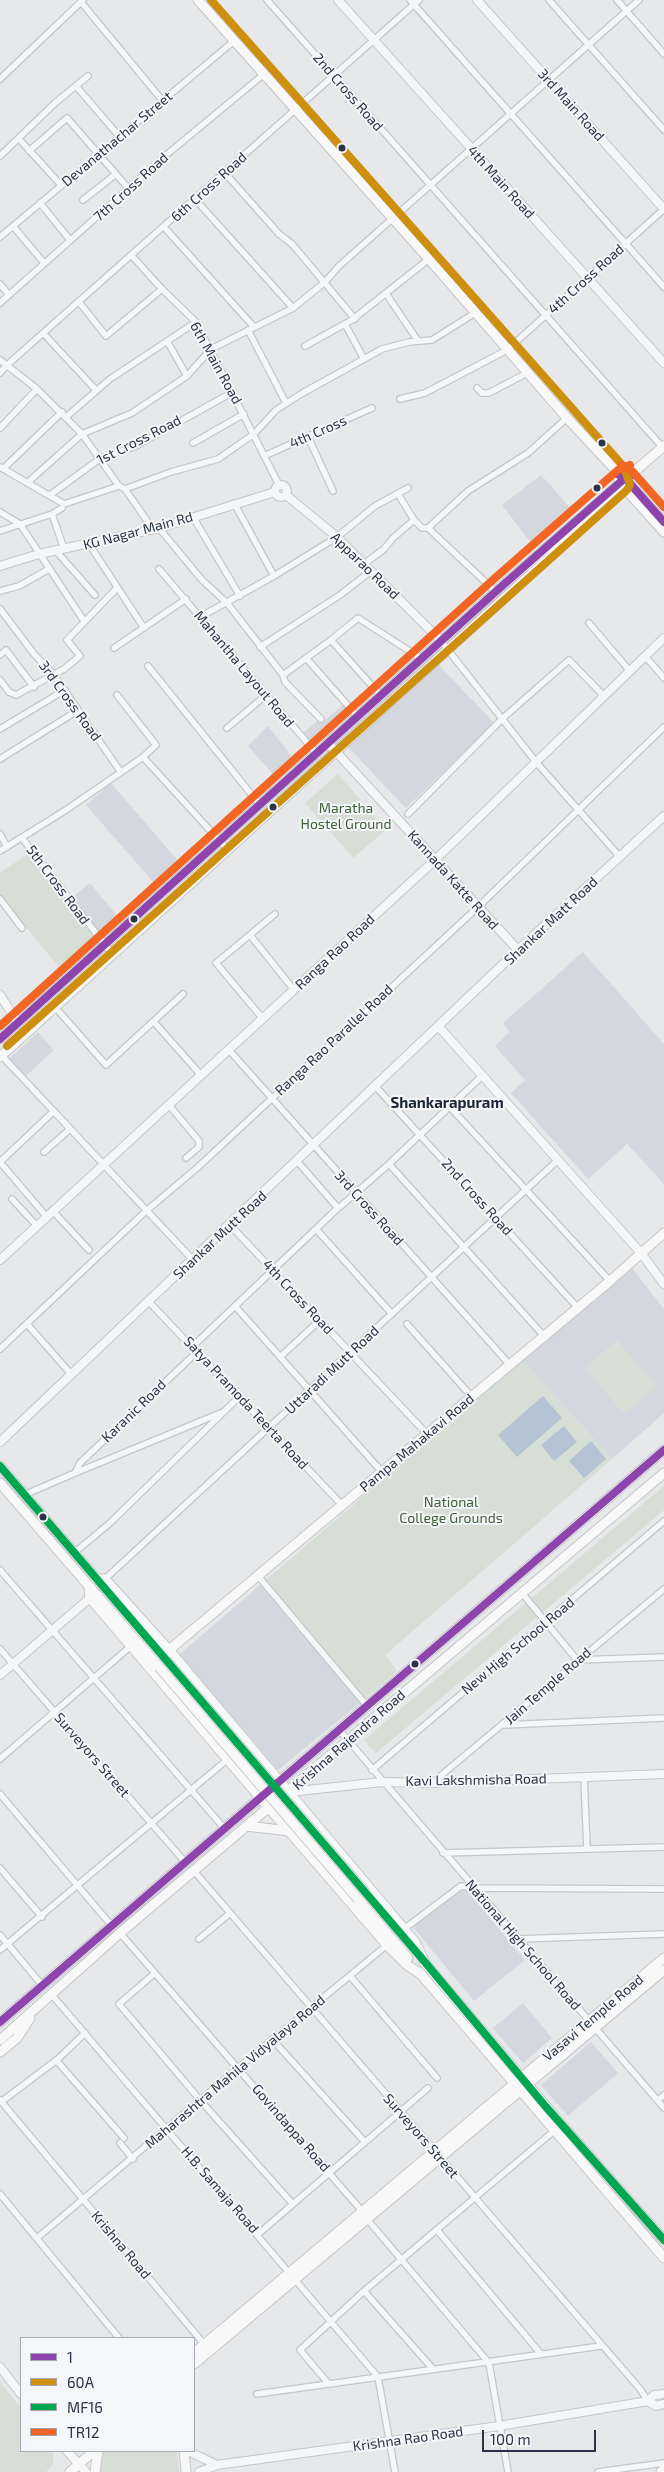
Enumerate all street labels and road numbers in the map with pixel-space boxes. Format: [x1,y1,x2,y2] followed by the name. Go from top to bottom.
[309,49,387,135] street label: 2nd Cross Road
[534,65,608,145] street label: 3rd Main Road
[58,88,176,190] street label: Devanathachar Street
[464,142,538,222] street label: 4th Main Road
[90,149,172,225] street label: 7th Cross Road
[168,149,250,225] street label: 6th Cross Road
[545,241,627,317] street label: 4th Cross Road
[186,319,246,407] street label: 6th Main Road
[94,412,184,468] street label: 1st Cross Road
[287,412,349,452] street label: 4th Cross
[81,508,195,554] street label: KG Nagar Main Rd
[327,529,403,603] street label: Apparao Road
[190,607,298,731] street label: Mahantha Layout Road
[35,657,105,745] street label: 3rd Cross Road
[404,827,502,933] street label: Kannada Katte Road
[23,842,93,928] street label: 5th Cross Road
[501,873,601,969] street label: Shankar Matt Road
[292,911,378,993] street label: Ranga Rao Road
[272,981,396,1099] street label: Ranga Rao Parallel Road
[438,1155,516,1239] street label: 2nd Cross Road
[331,1167,407,1249] street label: 3rd Cross Road
[170,1187,270,1283] street label: Shankar Mutt Road
[259,1256,337,1338] street label: 4th Cross Road
[282,1322,382,1418] street label: Uttaradi Mutt Road
[180,1333,312,1473] street label: Satya Pramoda Teerta Road
[98,1376,170,1446] street label: Karanic Road
[356,1390,478,1496] street label: Pampa Mahakavi Road
[458,1594,578,1698] street label: New High School Road
[501,1644,595,1728] street label: Jain Temple Road
[289,1687,409,1793] street label: Krishna Rajendra Road
[51,1709,133,1801] street label: Surveyors Street
[405,1770,547,1790] street label: Kavi Lakshmisha Road
[462,1876,584,2014] street label: National High School Road
[539,1971,647,2065] street label: Vasavi Temple Road
[142,1992,328,2152] street label: Maharashtra Mahila Vidyalaya Road
[248,2081,334,2175] street label: Govindappa Road
[380,2090,462,2182] street label: Surveyors Street
[178,2143,262,2237] street label: H.B. Samaja Road
[88,2208,154,2282] street label: Krishna Road
[352,2423,464,2455] street label: Krishna Rao Road

